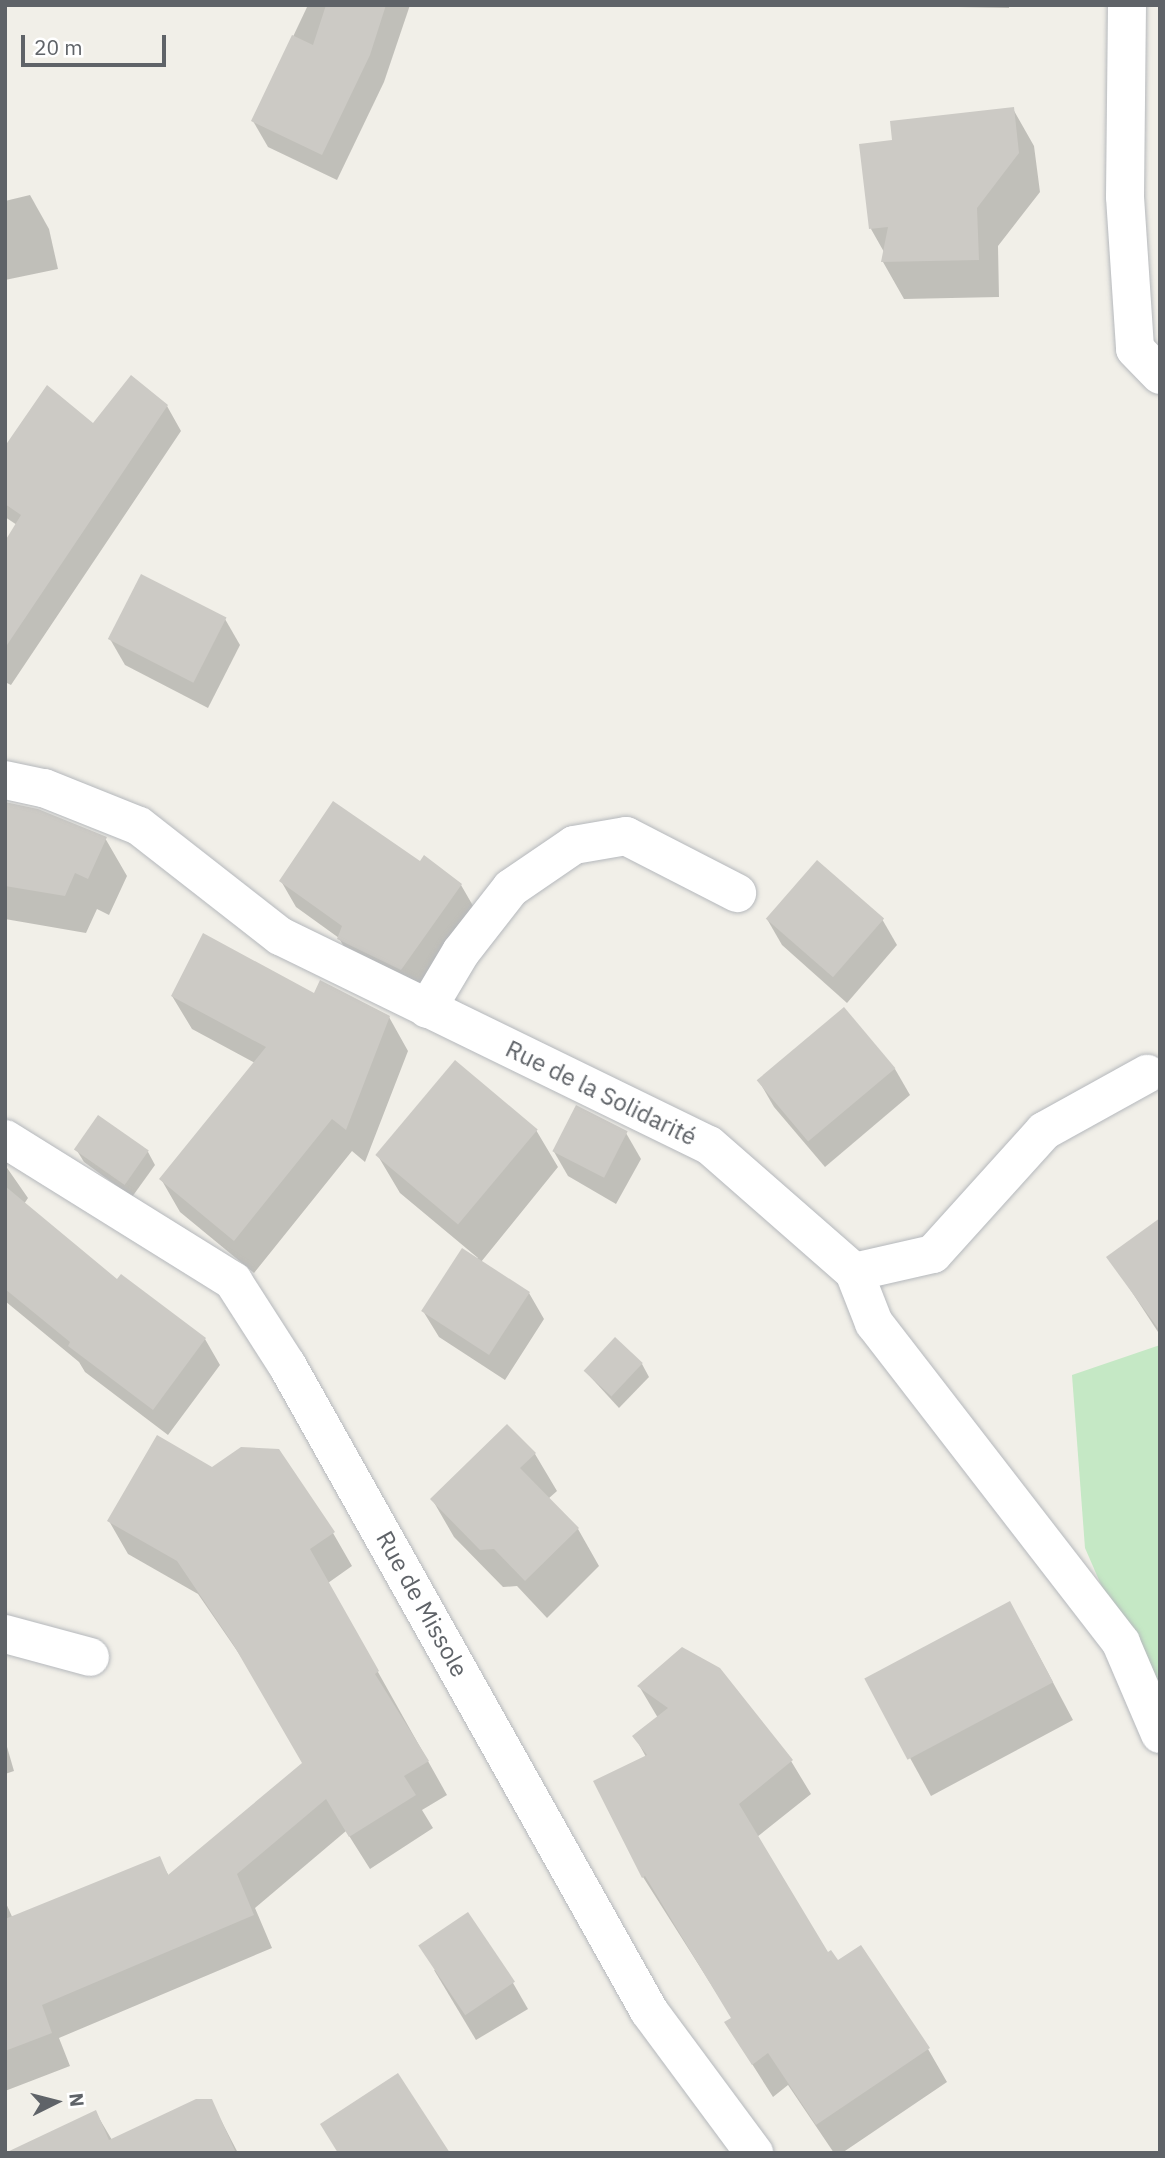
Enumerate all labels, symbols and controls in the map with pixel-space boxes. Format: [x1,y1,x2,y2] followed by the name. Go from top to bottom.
[24,21,170,65] scale bar
[34,33,83,61] text: 20 m
[501,1034,701,1152] street label: Rue de la Solidarité
[370,1526,474,1682] street label: Rue de Missole
[21,2067,91,2137] north arrow
[64,2092,90,2108] text: N

